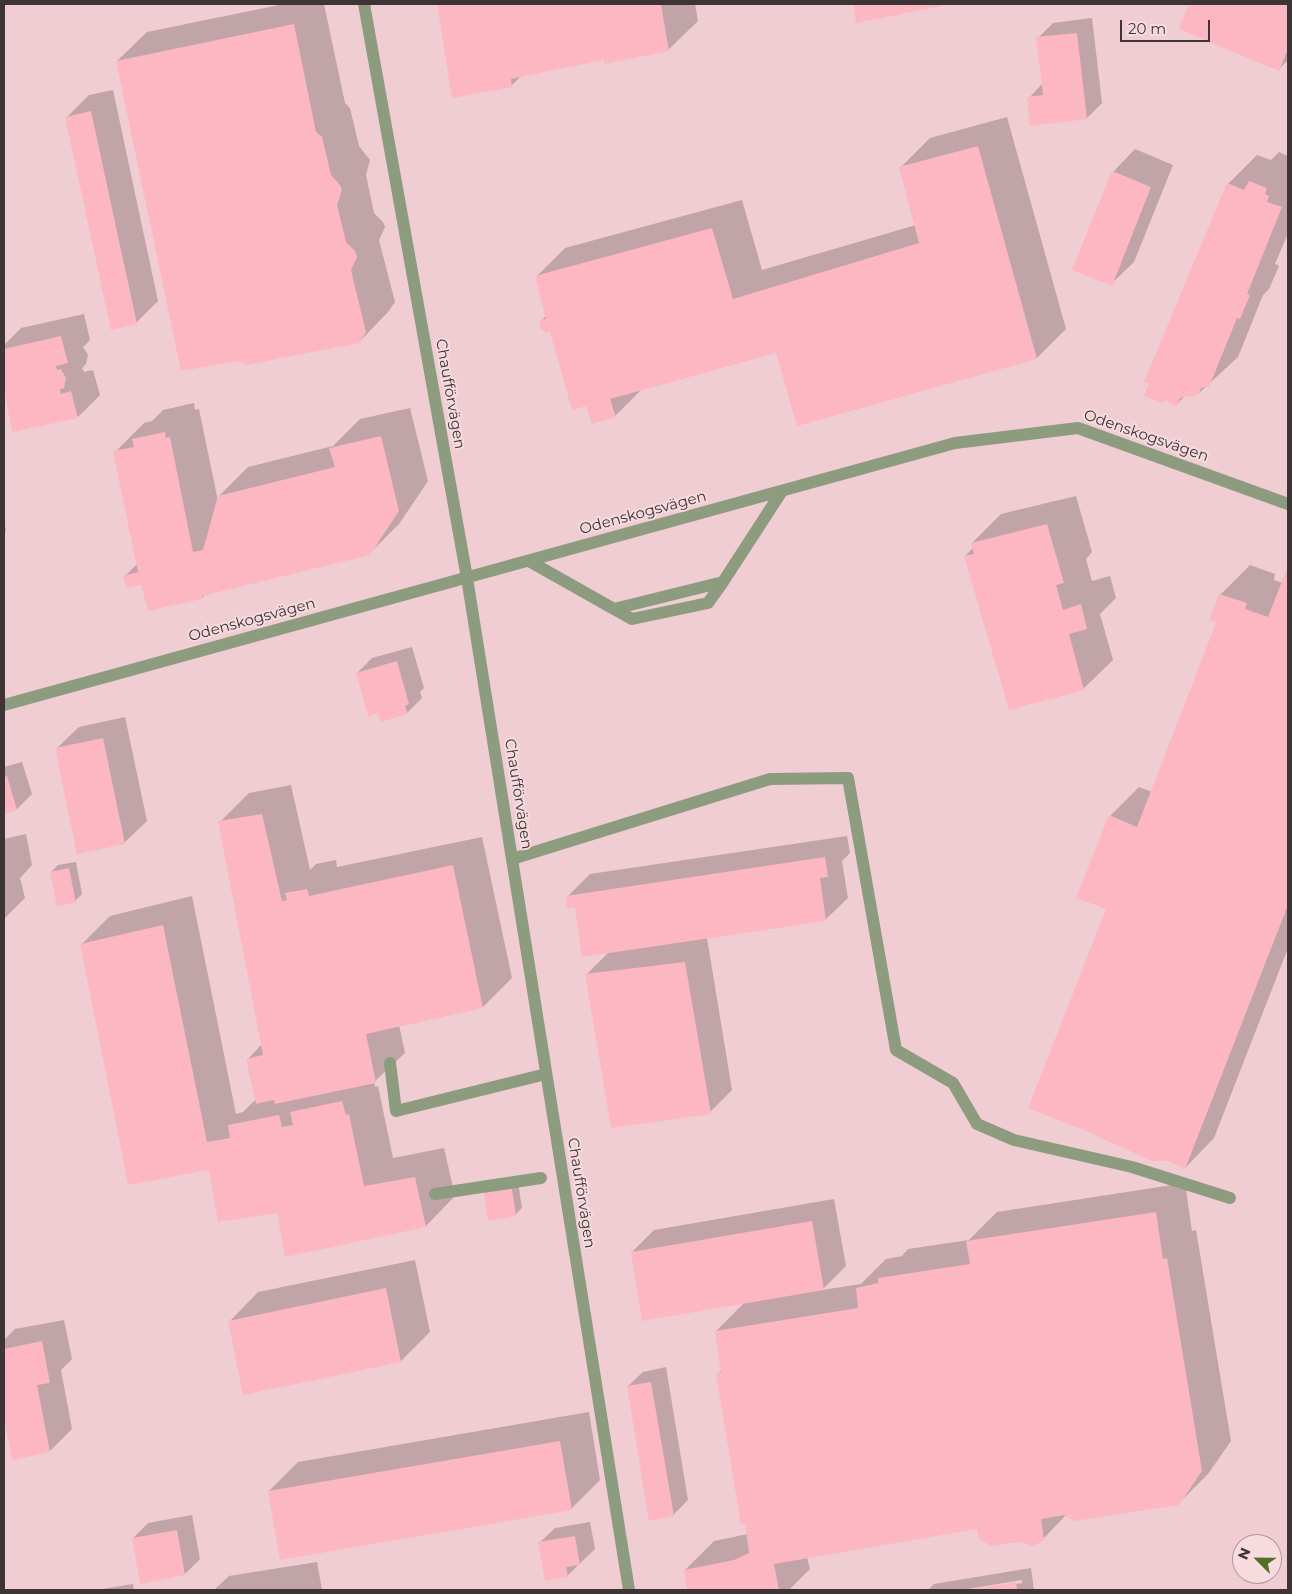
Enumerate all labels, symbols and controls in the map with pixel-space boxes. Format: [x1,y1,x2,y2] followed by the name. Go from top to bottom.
[1122,10,1212,42] scale bar
[1128,19,1166,38] text: 20 m
[431,337,469,451] street label: Chaufförvägen
[1081,406,1211,466] street label: Odenskogsvägen
[577,487,709,539] street label: Odenskogsvägen
[186,594,318,646] street label: Odenskogsvägen
[500,737,536,851] street label: Chaufförvägen
[563,1136,599,1250] street label: Chaufförvägen
[1232,1534,1282,1584] north arrow
[1234,1545,1255,1562] text: N

